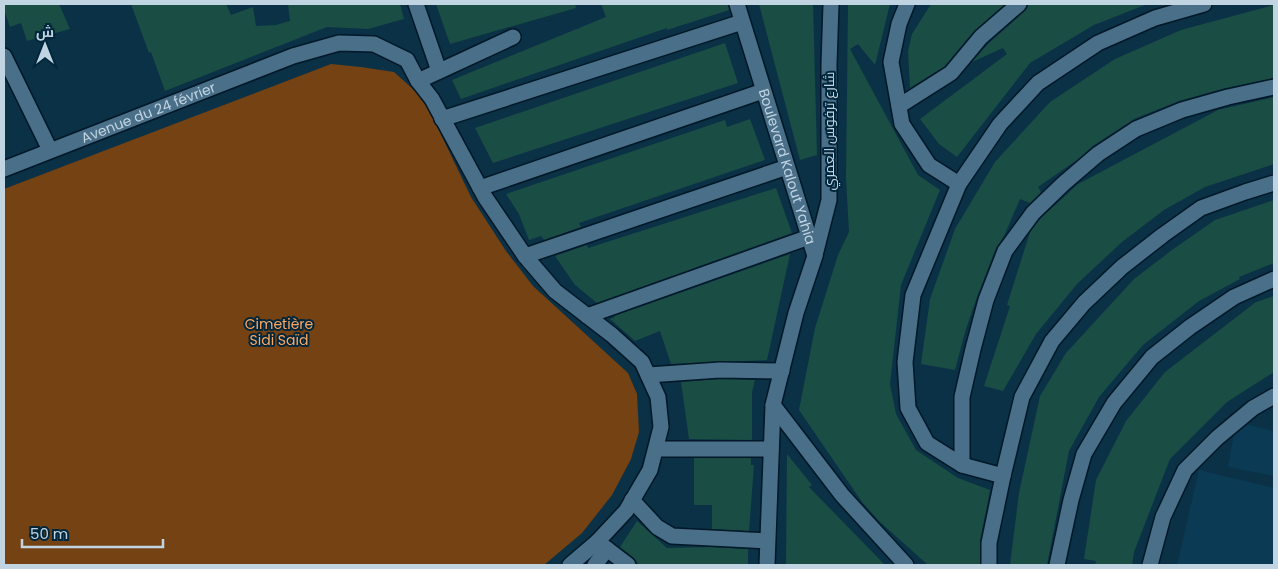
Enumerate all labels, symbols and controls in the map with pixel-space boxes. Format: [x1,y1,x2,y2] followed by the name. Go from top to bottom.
[20,20,70,70] north arrow
[36,22,54,42] text: ش
[819,72,841,190] street label: شارع ترفوس العمري
[78,77,219,148] street label: Avenue du 24 février
[754,86,821,247] street label: Boulevard Kalout Yahia
[245,314,314,350] park label: Cimetière Sidi Saïd
[22,516,164,548] scale bar
[30,523,68,544] text: 50 m

